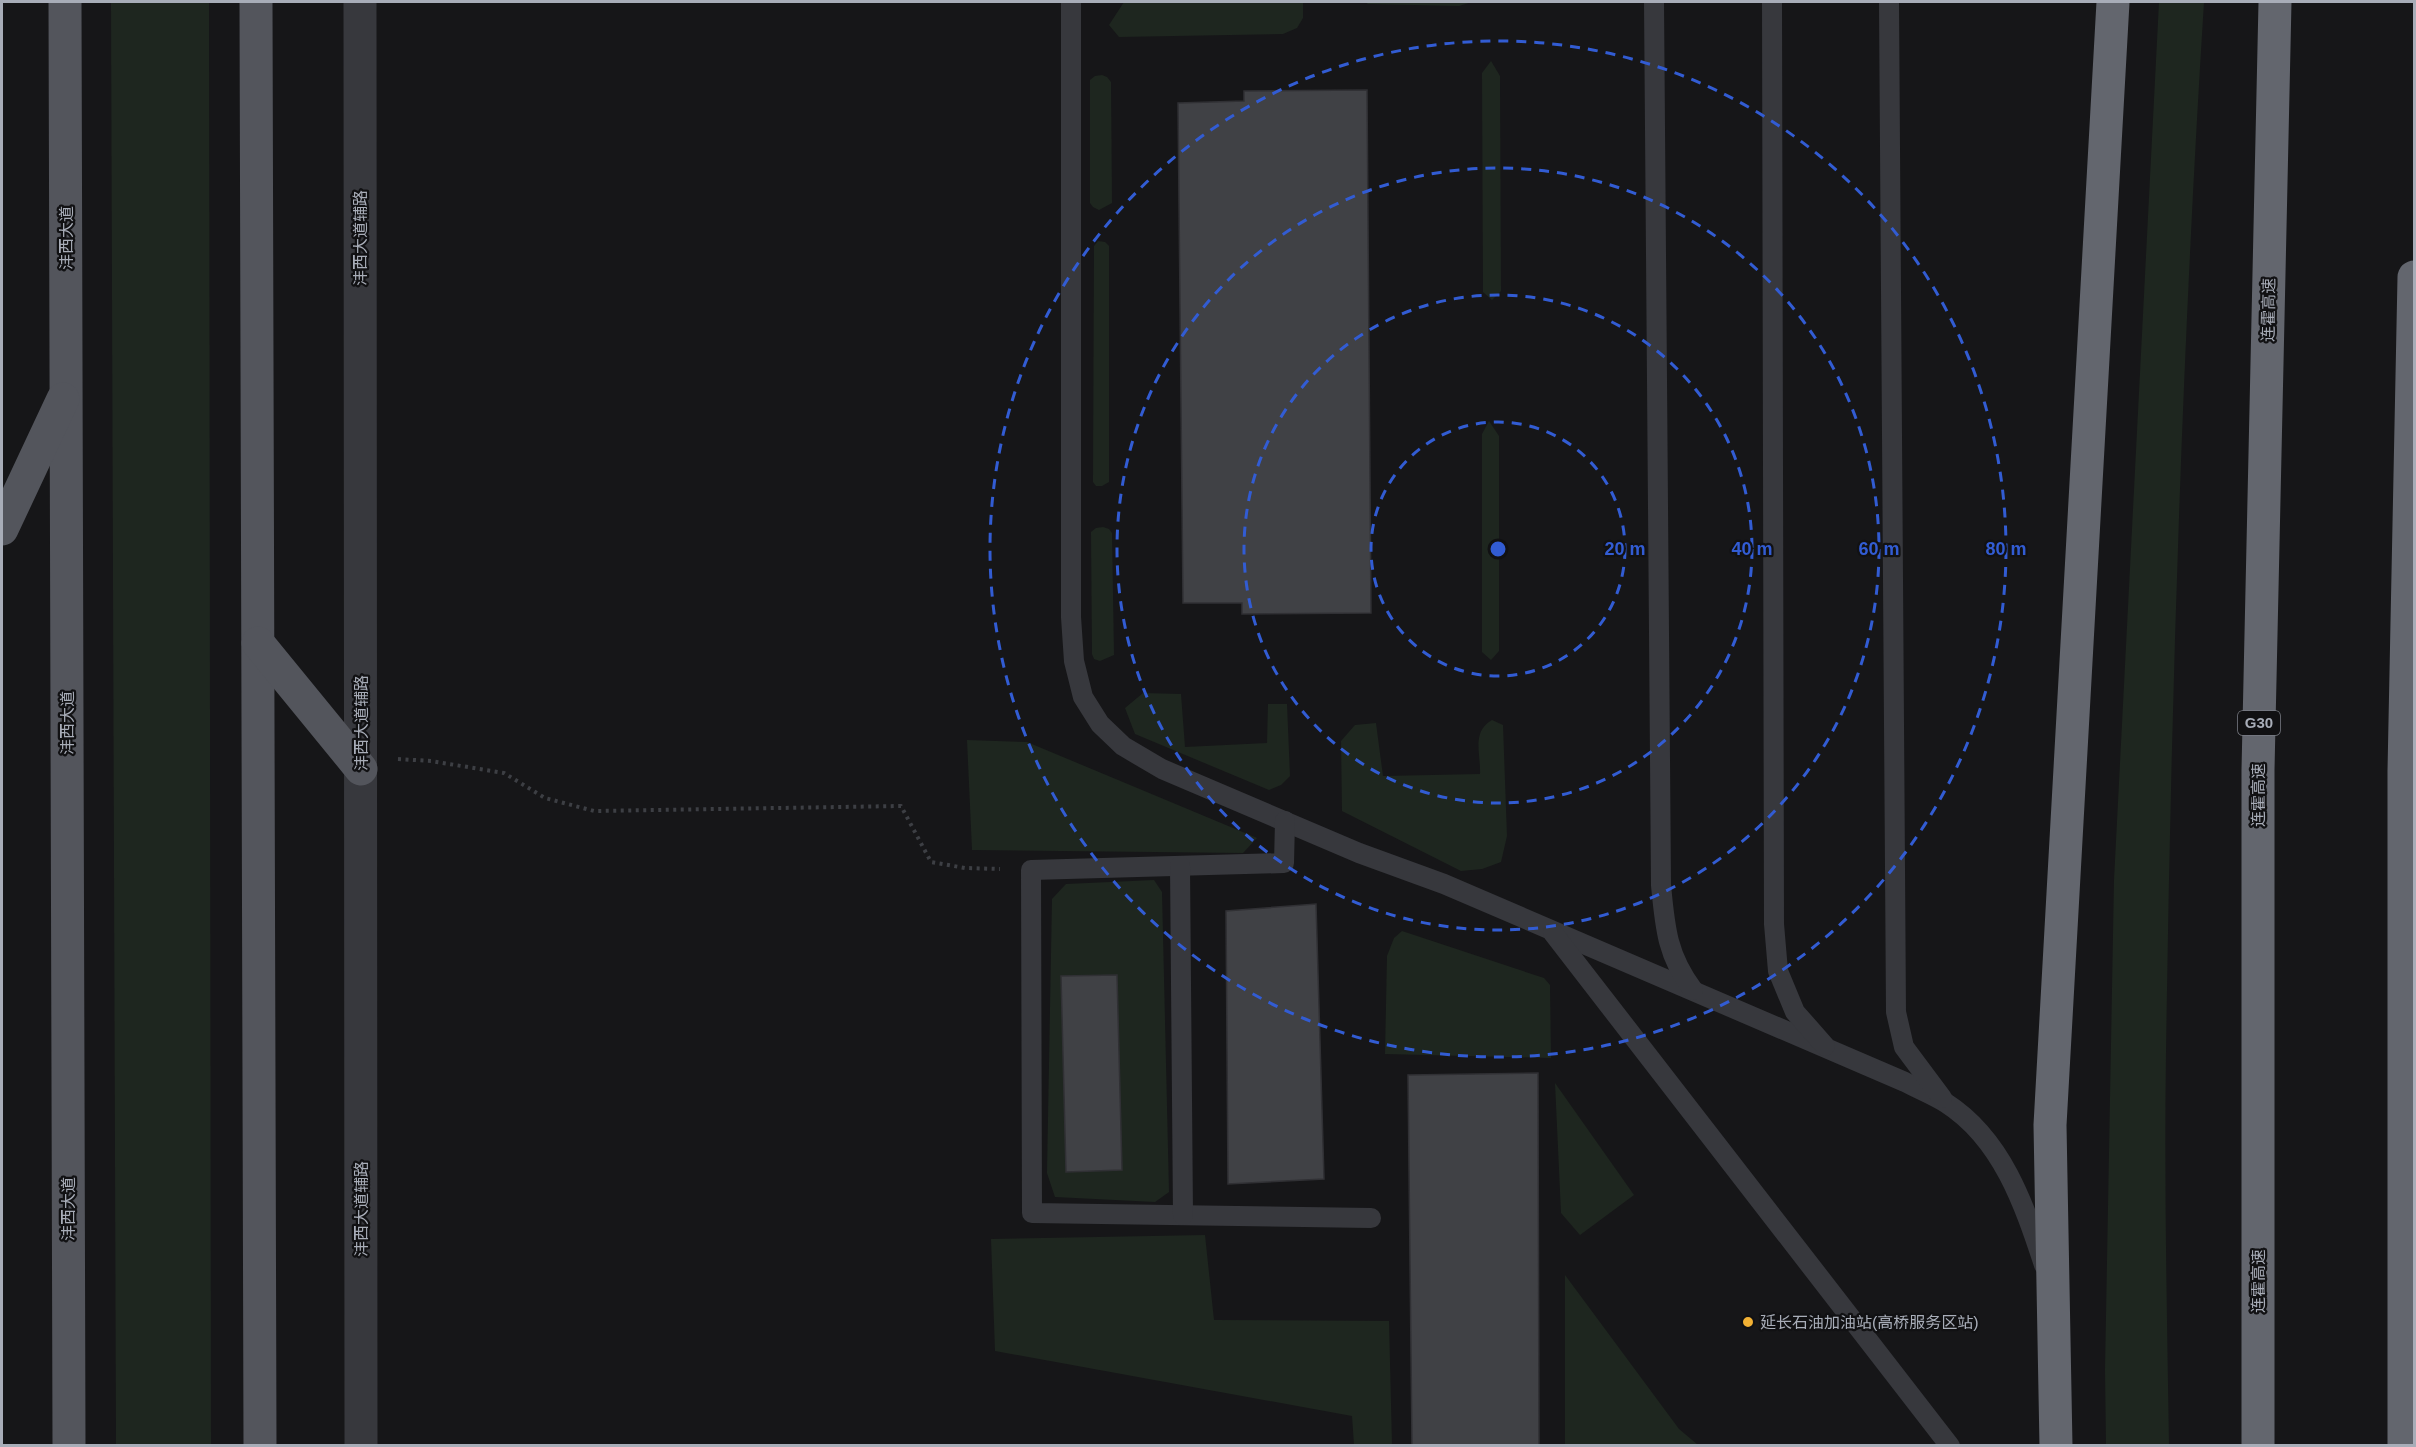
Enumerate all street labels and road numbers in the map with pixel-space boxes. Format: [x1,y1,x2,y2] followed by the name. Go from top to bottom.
[352,190,369,286] street label: 沣西大道辅路
[58,206,75,270] street label: 沣西大道
[2259,278,2278,342] street label: 连霍高速
[353,675,370,771] street label: 沣西大道辅路
[59,691,76,755] street label: 沣西大道
[2238,711,2280,735] road number: G30
[2250,763,2267,827] street label: 连霍高速
[353,1161,370,1257] street label: 沣西大道辅路
[60,1177,77,1241] street label: 沣西大道
[2250,1249,2267,1313] street label: 连霍高速

